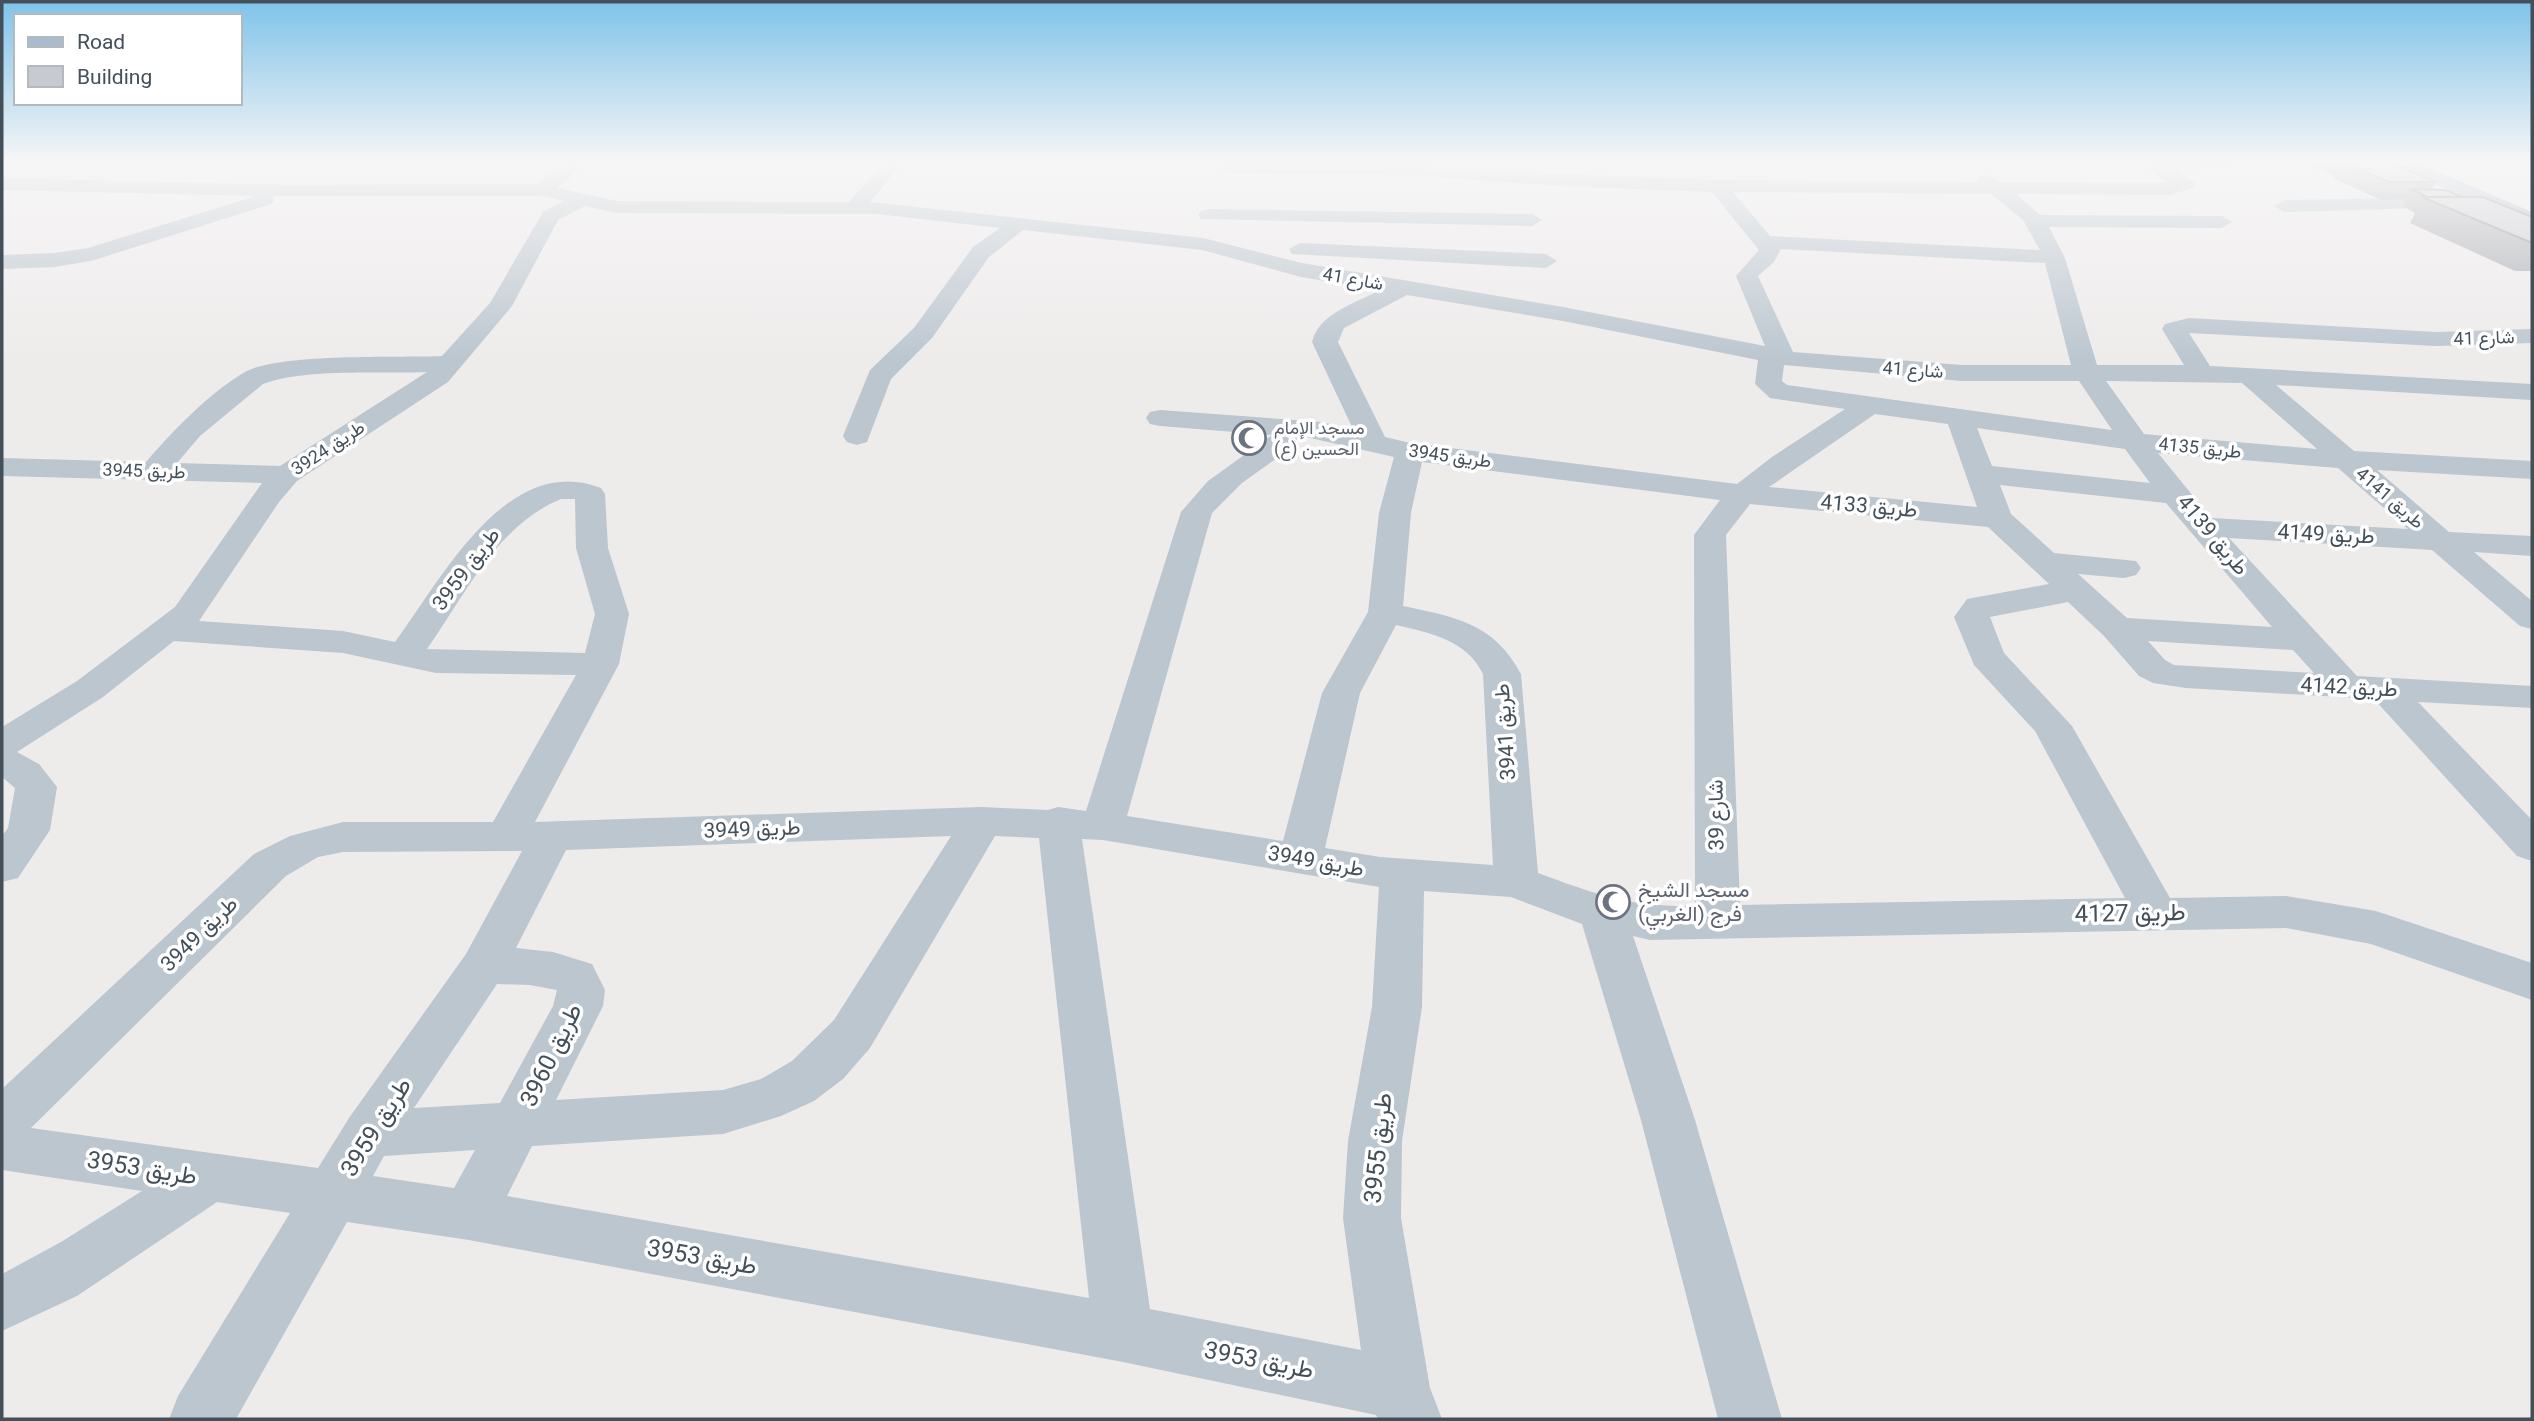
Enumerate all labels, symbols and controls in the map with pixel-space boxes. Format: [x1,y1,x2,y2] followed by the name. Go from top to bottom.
[14,14,242,105] legend
[77,30,125,54] text: Road
[77,65,152,89] text: Building
[1321,263,1385,296] street label: شارع 41
[2453,326,2515,351] street label: شارع 41
[1882,357,1944,384] street label: شارع 41
[287,416,369,480] street label: طريق 3924
[1274,417,1365,461] place label: مسجد الإمام الحسين (ع)
[1230,419,1268,457] mosque icon: مسجد الإمام الحسين (ع)
[2158,433,2242,463] street label: طريق 4135
[1407,439,1493,473] street label: طريق 3945
[102,459,186,483] street label: طريق 3945
[2351,462,2429,534] street label: طريق 4141
[1820,490,1918,523] street label: طريق 4133
[2172,490,2253,580] street label: طريق 4139
[2277,519,2375,550] street label: طريق 4149
[427,523,506,616] street label: طريق 3959
[2300,672,2398,703] street label: طريق 4142
[1490,683,1521,781] street label: طريق 3941
[1703,779,1731,851] street label: شارع 39
[703,815,801,844] street label: طريق 3949
[1266,841,1366,882] street label: طريق 3949
[1638,878,1749,931] place label: مسجد الشيخ فرج (الغربي)
[1594,883,1632,921] mosque icon: مسجد الشيخ فرج (الغربي)
[156,892,243,977] street label: طريق 3949
[2074,898,2186,929] street label: طريق 4127
[514,999,589,1111] street label: طريق 3960
[335,1073,418,1182] street label: طريق 3959
[1358,1091,1399,1205] street label: طريق 3955
[85,1146,199,1191] street label: طريق 3953
[645,1234,759,1281] street label: طريق 3953
[1202,1336,1316,1385] street label: طريق 3953

